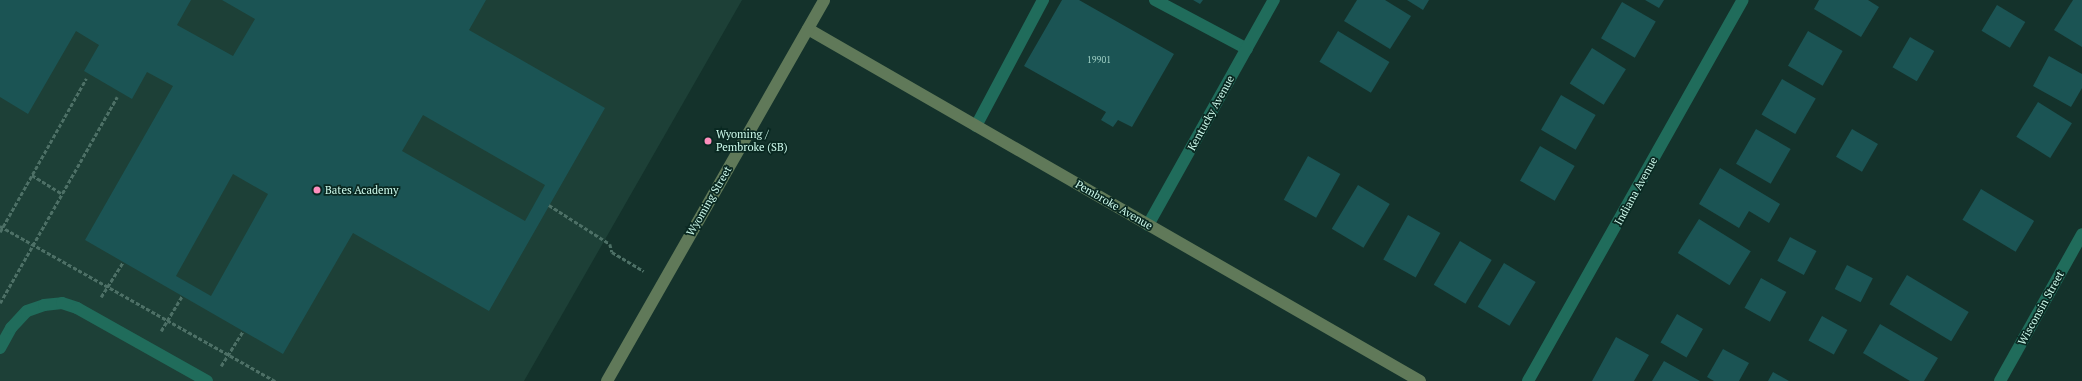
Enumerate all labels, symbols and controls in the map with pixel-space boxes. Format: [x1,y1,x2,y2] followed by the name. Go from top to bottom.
[1087,55,1111,65] house number: 19901
[1185,73,1237,153] street label: Kentucky Avenue
[716,128,788,154] place label: Wyoming / Pembroke (SB)
[703,136,713,146] marker: Wyoming / Pembroke (SB)
[1612,154,1660,228] street label: Indiana Avenue
[684,164,734,238] street label: Wyoming Street
[1073,177,1155,233] street label: Pembroke Avenue
[325,183,399,197] place label: Bates Academy
[312,185,322,195] marker: Bates Academy
[2015,269,2067,347] street label: Wisconsin Street

